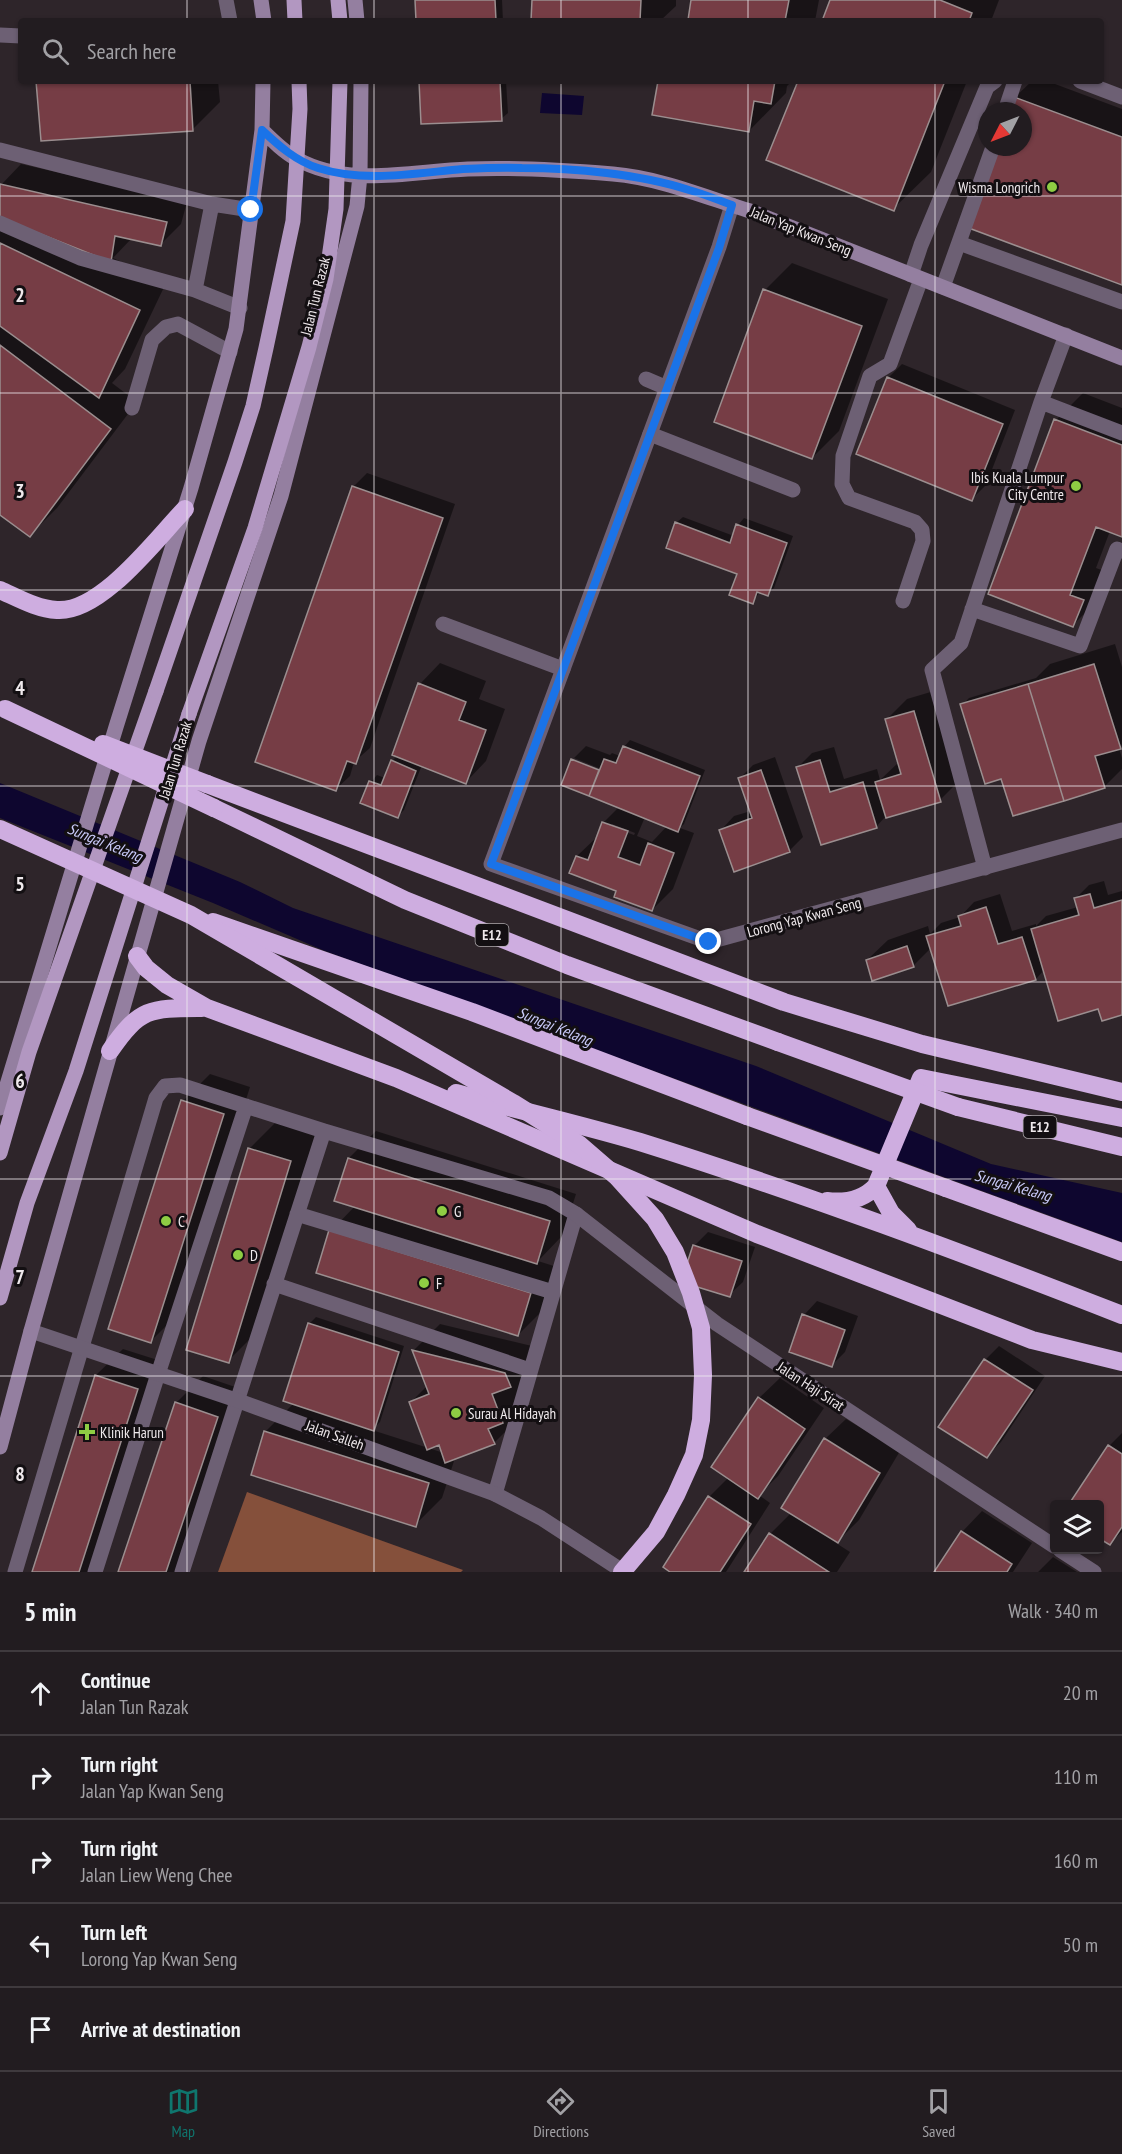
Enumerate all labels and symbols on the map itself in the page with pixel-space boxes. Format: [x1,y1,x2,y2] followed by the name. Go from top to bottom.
[978,102,1032,156] north arrow
[958,178,1040,197] place label: Wisma Longrich
[1045,180,1059,194] marker: Wisma Longrich
[237,196,263,222] route start
[747,202,854,260] street label: Jalan Yap Kwan Seng
[296,254,334,338] street label: Jalan Tun Razak
[15,282,25,308] text: 2
[971,468,1065,504] place label: Ibis Kuala Lumpur City Centre
[15,478,25,504] text: 3
[1069,479,1083,493] marker: Ibis Kuala Lumpur City Centre
[15,675,25,701] text: 4
[154,719,196,802] street label: Jalan Tun Razak
[65,818,146,866] water label: Sungai Kelang
[15,871,25,897] text: 5
[745,893,863,941] street label: Lorong Yap Kwan Seng
[476,924,508,946] road number: E12
[695,928,721,954] route end
[515,1002,596,1050] water label: Sungai Kelang
[15,1068,25,1094] text: 6
[1024,1116,1056,1138] road number: E12
[972,1165,1055,1206] water label: Sungai Kelang
[454,1202,461,1221] place label: G
[435,1204,449,1218] marker: G
[178,1212,185,1231] place label: C
[159,1214,173,1228] marker: C
[250,1246,258,1265] place label: D
[231,1248,245,1262] marker: D
[15,1264,25,1290] text: 7
[436,1274,442,1293] place label: F
[417,1276,431,1290] marker: F
[773,1357,848,1415] street label: Jalan Haji Sirat
[468,1404,556,1423] place label: Surau Al Hidayah
[449,1406,463,1420] marker: Surau Al Hidayah
[302,1415,367,1454] street label: Jalan Salleh
[78,1423,96,1441] marker: Klinik Harun
[100,1423,164,1442] place label: Klinik Harun
[15,1461,25,1487] text: 8

